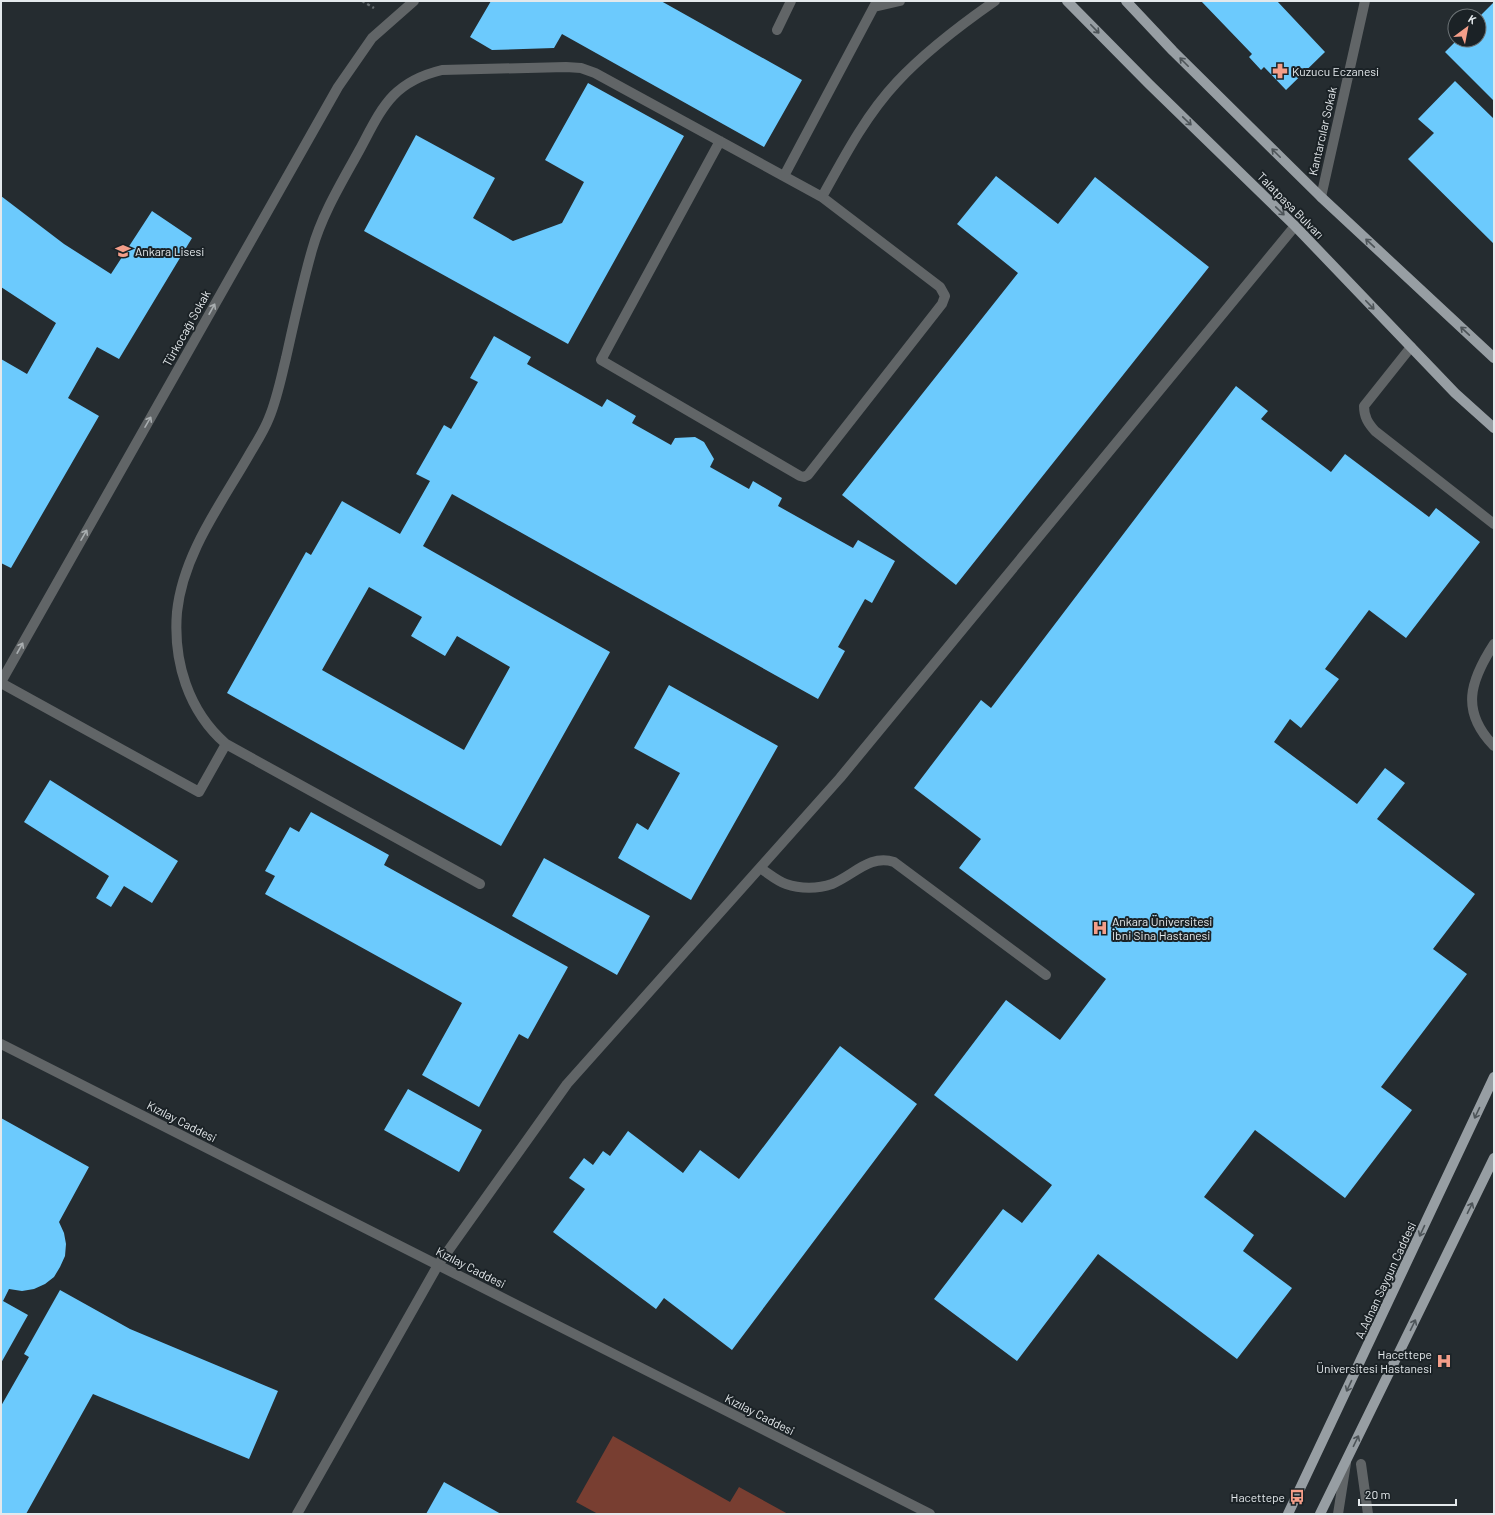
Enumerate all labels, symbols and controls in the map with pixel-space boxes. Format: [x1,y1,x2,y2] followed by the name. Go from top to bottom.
[1447,8,1487,48] north arrow
[1466,12,1479,26] text: K
[1090,24,1100,34] one-way arrow
[1179,57,1189,67] one-way arrow
[1271,62,1289,80] pharmacy icon: Kuzucu Eczanesi
[1292,64,1379,78] place label: Kuzucu Eczanesi
[1305,85,1339,177] street label: Kantarcılar Sokak
[1182,116,1192,126] one-way arrow
[1271,148,1281,158] one-way arrow
[1255,169,1327,241] street label: Talatpaşa Bulvarı
[1275,207,1285,216] one-way arrow
[1365,238,1375,248] one-way arrow
[114,242,132,260] school or university icon: Ankara Lisesi
[135,244,204,258] place label: Ankara Lisesi
[159,288,213,368] street label: Türkocağı Sokak
[1365,300,1375,310] one-way arrow
[209,303,217,315] one-way arrow
[1460,327,1470,336] one-way arrow
[145,416,153,428] one-way arrow
[81,529,89,541] one-way arrow
[17,643,25,655] one-way arrow
[1112,914,1212,942] place label: Ankara Üniversitesi İbni Sina Hastanesi
[1091,919,1109,937] hospital icon: Ankara Üniversitesi İbni Sina Hastanesi
[145,1097,219,1145] street label: Kızılay Caddesi
[1473,1106,1480,1118] one-way arrow
[1467,1202,1474,1214] one-way arrow
[1352,1219,1418,1341] street label: A.Adnan Saygun Caddesi
[1418,1224,1425,1236] one-way arrow
[434,1243,508,1291] street label: Kızılay Caddesi
[1410,1319,1417,1331] one-way arrow
[1316,1347,1432,1375] place label: Hacettepe Üniversitesi Hastanesi
[1435,1352,1453,1370] hospital icon: Hacettepe Üniversitesi Hastanesi
[1345,1380,1352,1392] one-way arrow
[723,1390,797,1438] street label: Kızılay Caddesi
[1353,1436,1360,1448] one-way arrow
[1359,1481,1456,1507] scale bar
[1365,1487,1391,1501] text: 20 m
[1288,1488,1306,1506] bus stop icon: Hacettepe
[1231,1490,1285,1504] place label: Hacettepe

